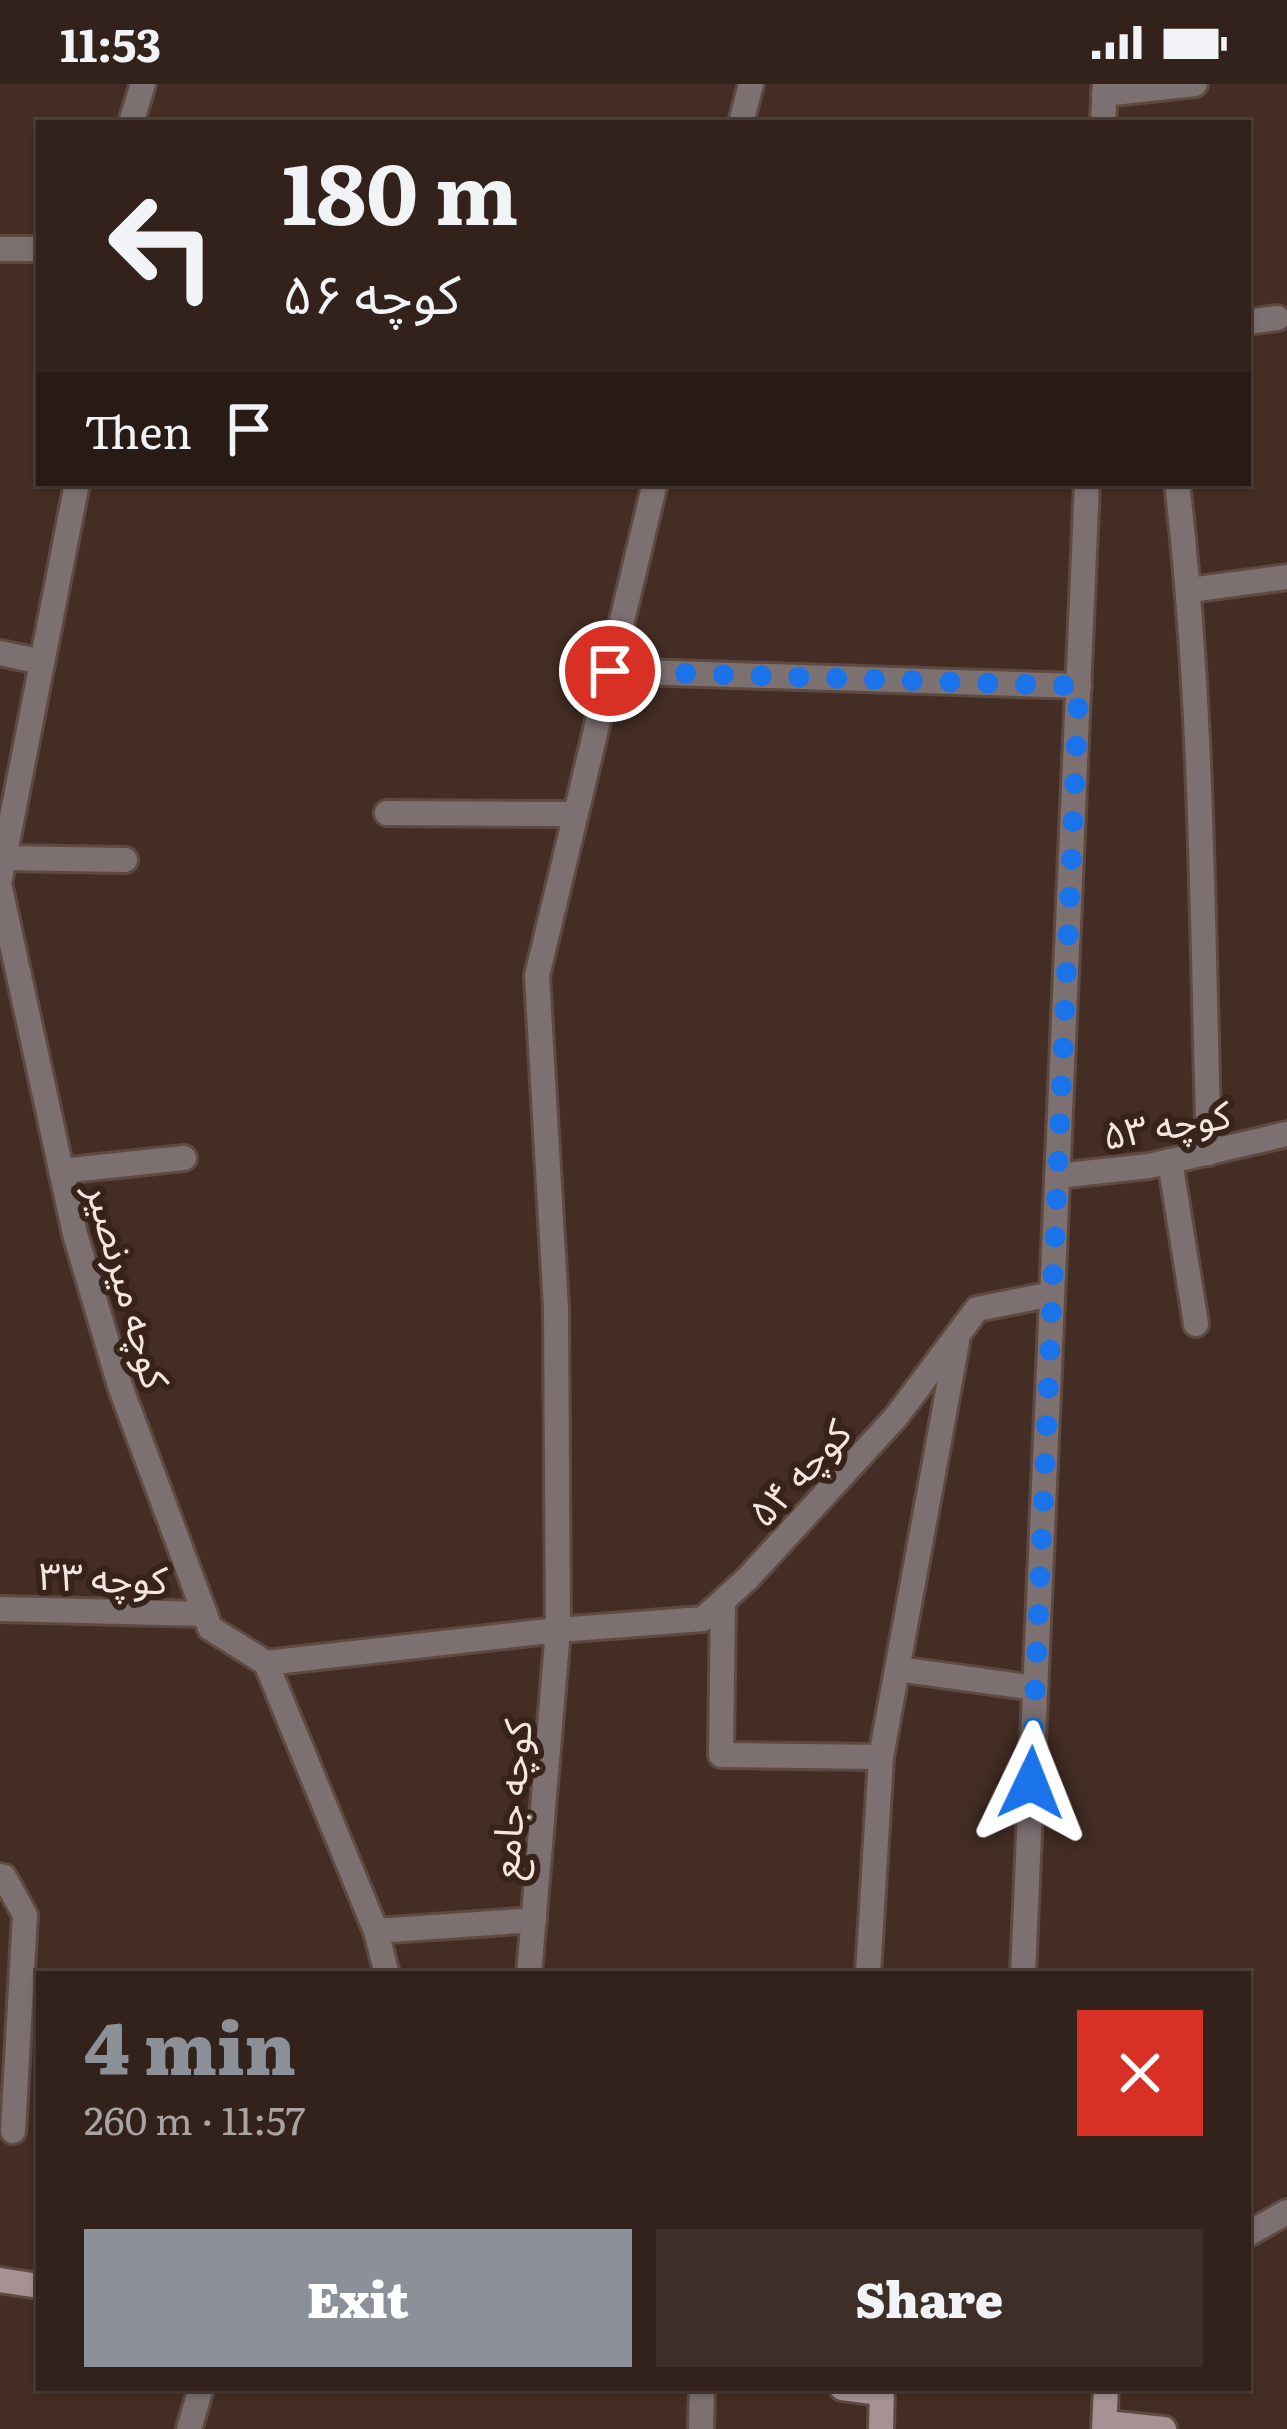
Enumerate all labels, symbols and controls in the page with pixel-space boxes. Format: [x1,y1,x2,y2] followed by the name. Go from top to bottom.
[60,9,161,76] text: 11:53
[282,126,519,251] text: 180 m
[84,168,240,324] icon: left
[282,250,460,331] text: کوچه ۵۶
[84,396,192,463] text: Then
[216,396,282,462] icon: arrive
[559,620,661,722] pin
[577,638,643,704] icon: arrive
[1098,1082,1235,1162] street label: کوچه ۵۳
[74,1175,188,1395] street label: کوچه میرنصیر
[732,1403,863,1538] street label: کوچه ۵۴
[38,1544,169,1606] street label: کوچه ۳۳
[472,1716,548,1881] street label: کوچه جامع
[968,1720,1094,1846] position arrow
[84,1990,296,2097] text: 4 min
[1077,2010,1203,2136] button: close
[84,2089,306,2147] text: 260 m · 11:57
[84,2229,632,2367] button: Exit
[656,2229,1203,2367] button: Share

